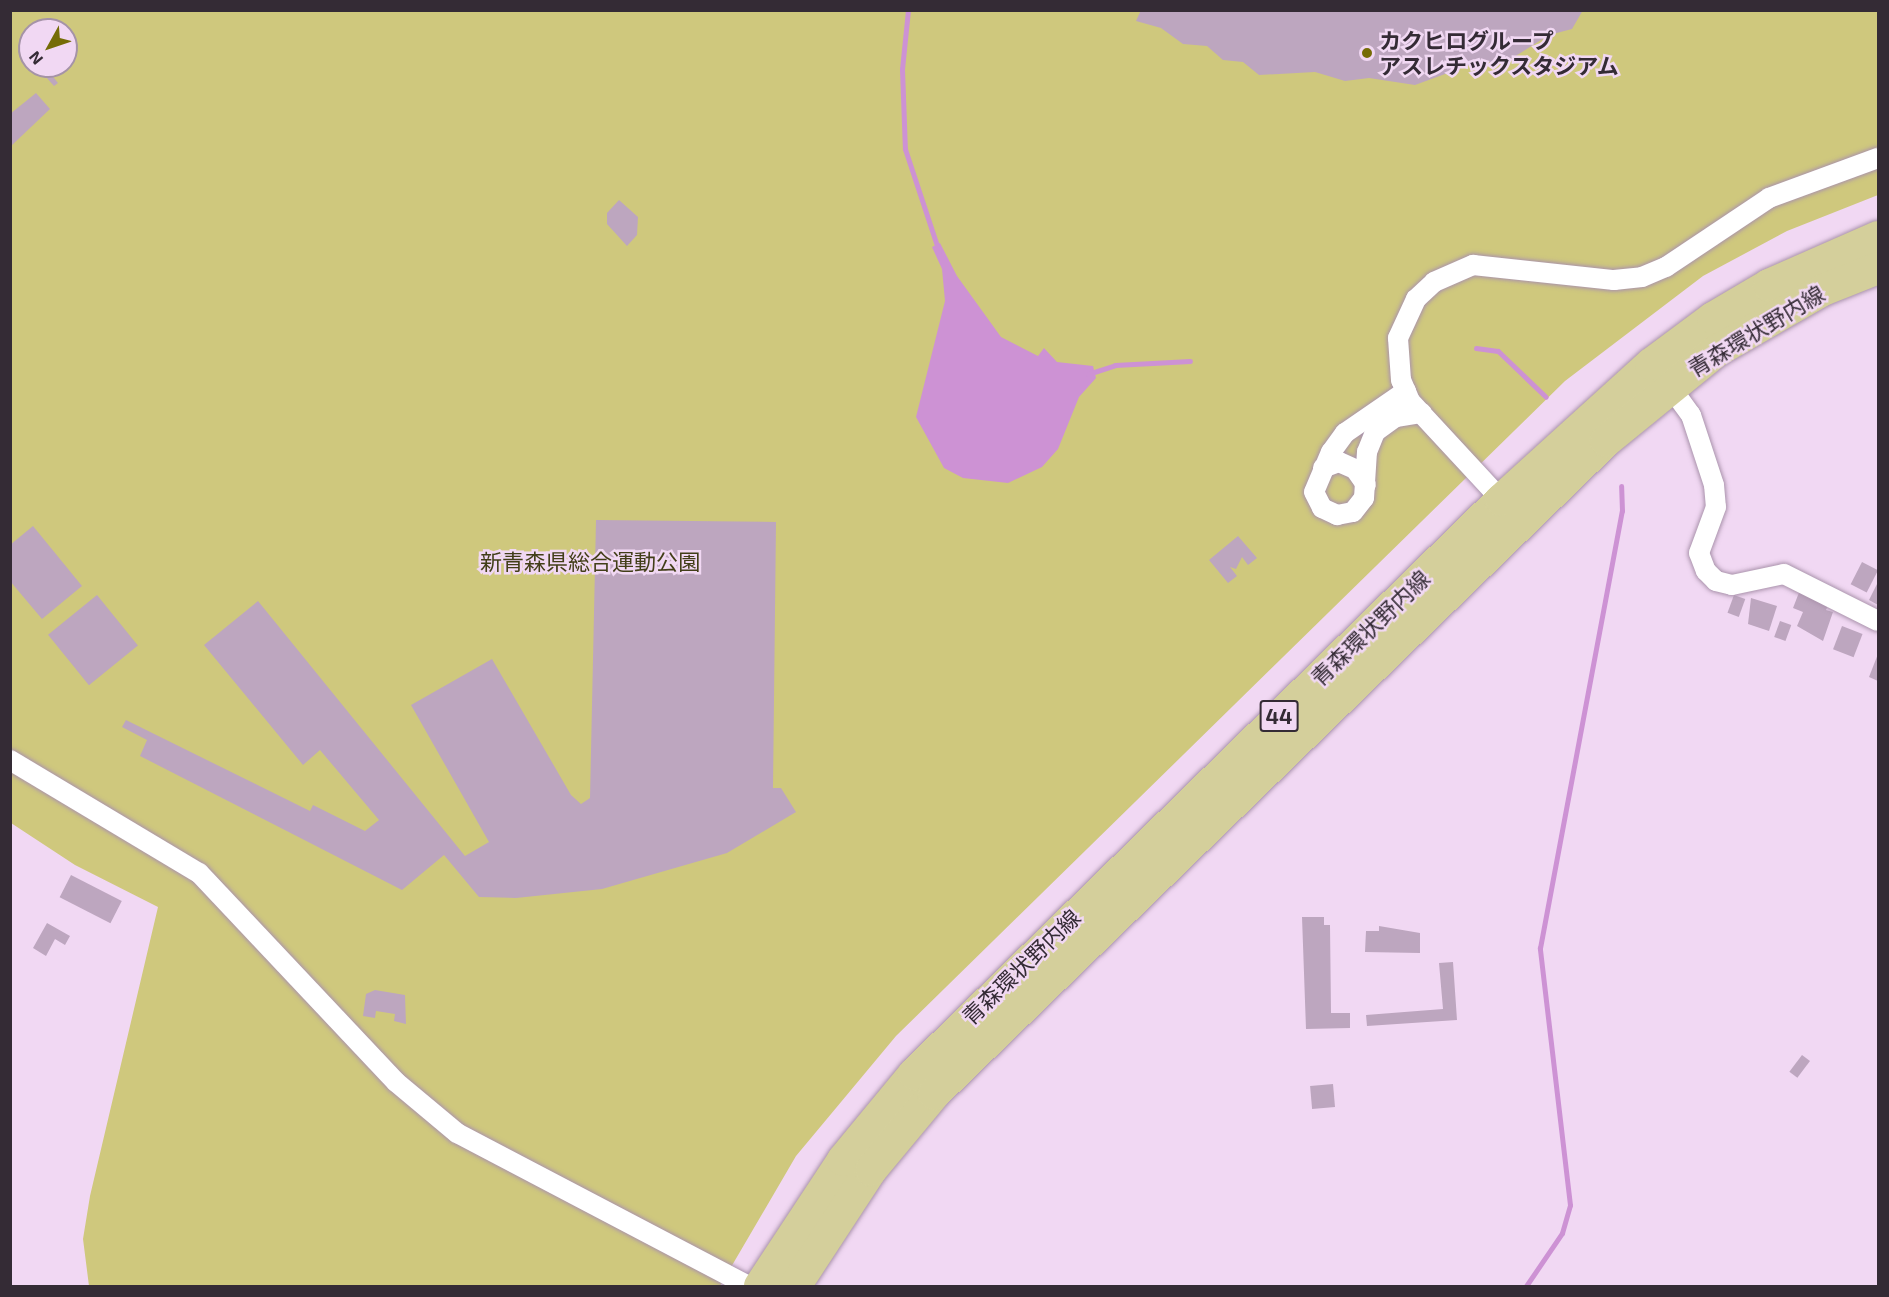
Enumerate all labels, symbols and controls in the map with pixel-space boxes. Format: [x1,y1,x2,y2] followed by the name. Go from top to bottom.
[18,18,78,78] north arrow
[1379,27,1621,78] place label: カクヒログループ アスレチックスタジアム
[1360,46,1374,60] marker: カクヒログループ アスレチックスタジアム
[24,48,46,69] text: N
[1683,280,1829,382] street label: 青森環状野内線
[480,549,700,575] park label: 新青森県総合運動公園
[1305,565,1435,691] street label: 青森環状野内線
[1260,698,1298,734] road number: 44
[956,904,1086,1030] street label: 青森環状野内線

